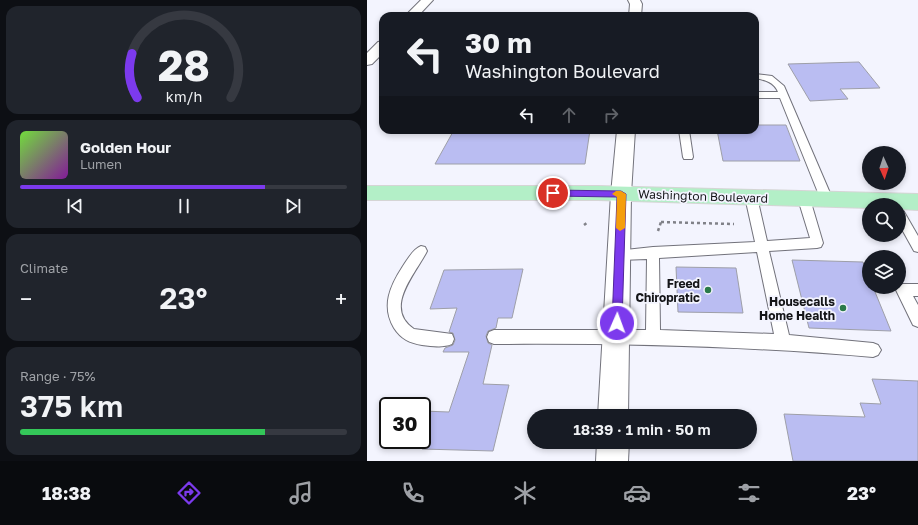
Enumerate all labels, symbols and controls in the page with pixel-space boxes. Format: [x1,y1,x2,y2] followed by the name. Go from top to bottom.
[465,26,532,59] text: 30 m
[399,28,451,80] icon: left
[158,40,210,90] text: 28
[465,60,660,82] text: Washington Boulevard
[165,87,202,104] text: km/h
[516,104,538,126] icon: left
[558,104,580,126] icon: ahead
[600,104,622,126] icon: right
[80,138,171,156] text: Golden Hour
[862,146,906,190] north arrow
[862,146,906,294] map controls
[80,156,122,172] text: Lumen
[536,176,570,210] pin
[542,182,564,204] icon: arrive
[638,186,768,206] street label: Washington Boulevard
[64,195,86,217] icon: previous
[173,195,195,217] icon: pause
[282,195,304,217] icon: next
[862,198,906,242] button: search
[862,250,906,294] button: layers
[20,260,68,276] text: Climate
[635,276,700,305] place label: Freed Chiropratic
[160,280,207,316] text: 23°
[20,285,32,312] text: −
[335,285,347,312] text: +
[703,285,713,295] marker: Freed Chiropratic
[759,294,835,323] place label: Housecalls Home Health
[596,302,638,344] position arrow
[838,303,848,313] marker: Housecalls Home Health
[20,368,95,384] text: Range · 75%
[20,388,123,424] text: 375 km
[379,397,431,449] speed limit sign: 30
[573,420,711,438] text: 18:39 · 1 min · 50 m
[175,479,203,507] icon: directions
[287,479,315,507] icon: music
[399,479,427,507] icon: phone
[511,479,539,507] icon: climate
[623,479,651,507] icon: car
[735,479,763,507] icon: filters
[42,482,91,504] text: 18:38
[847,482,876,504] text: 23°

